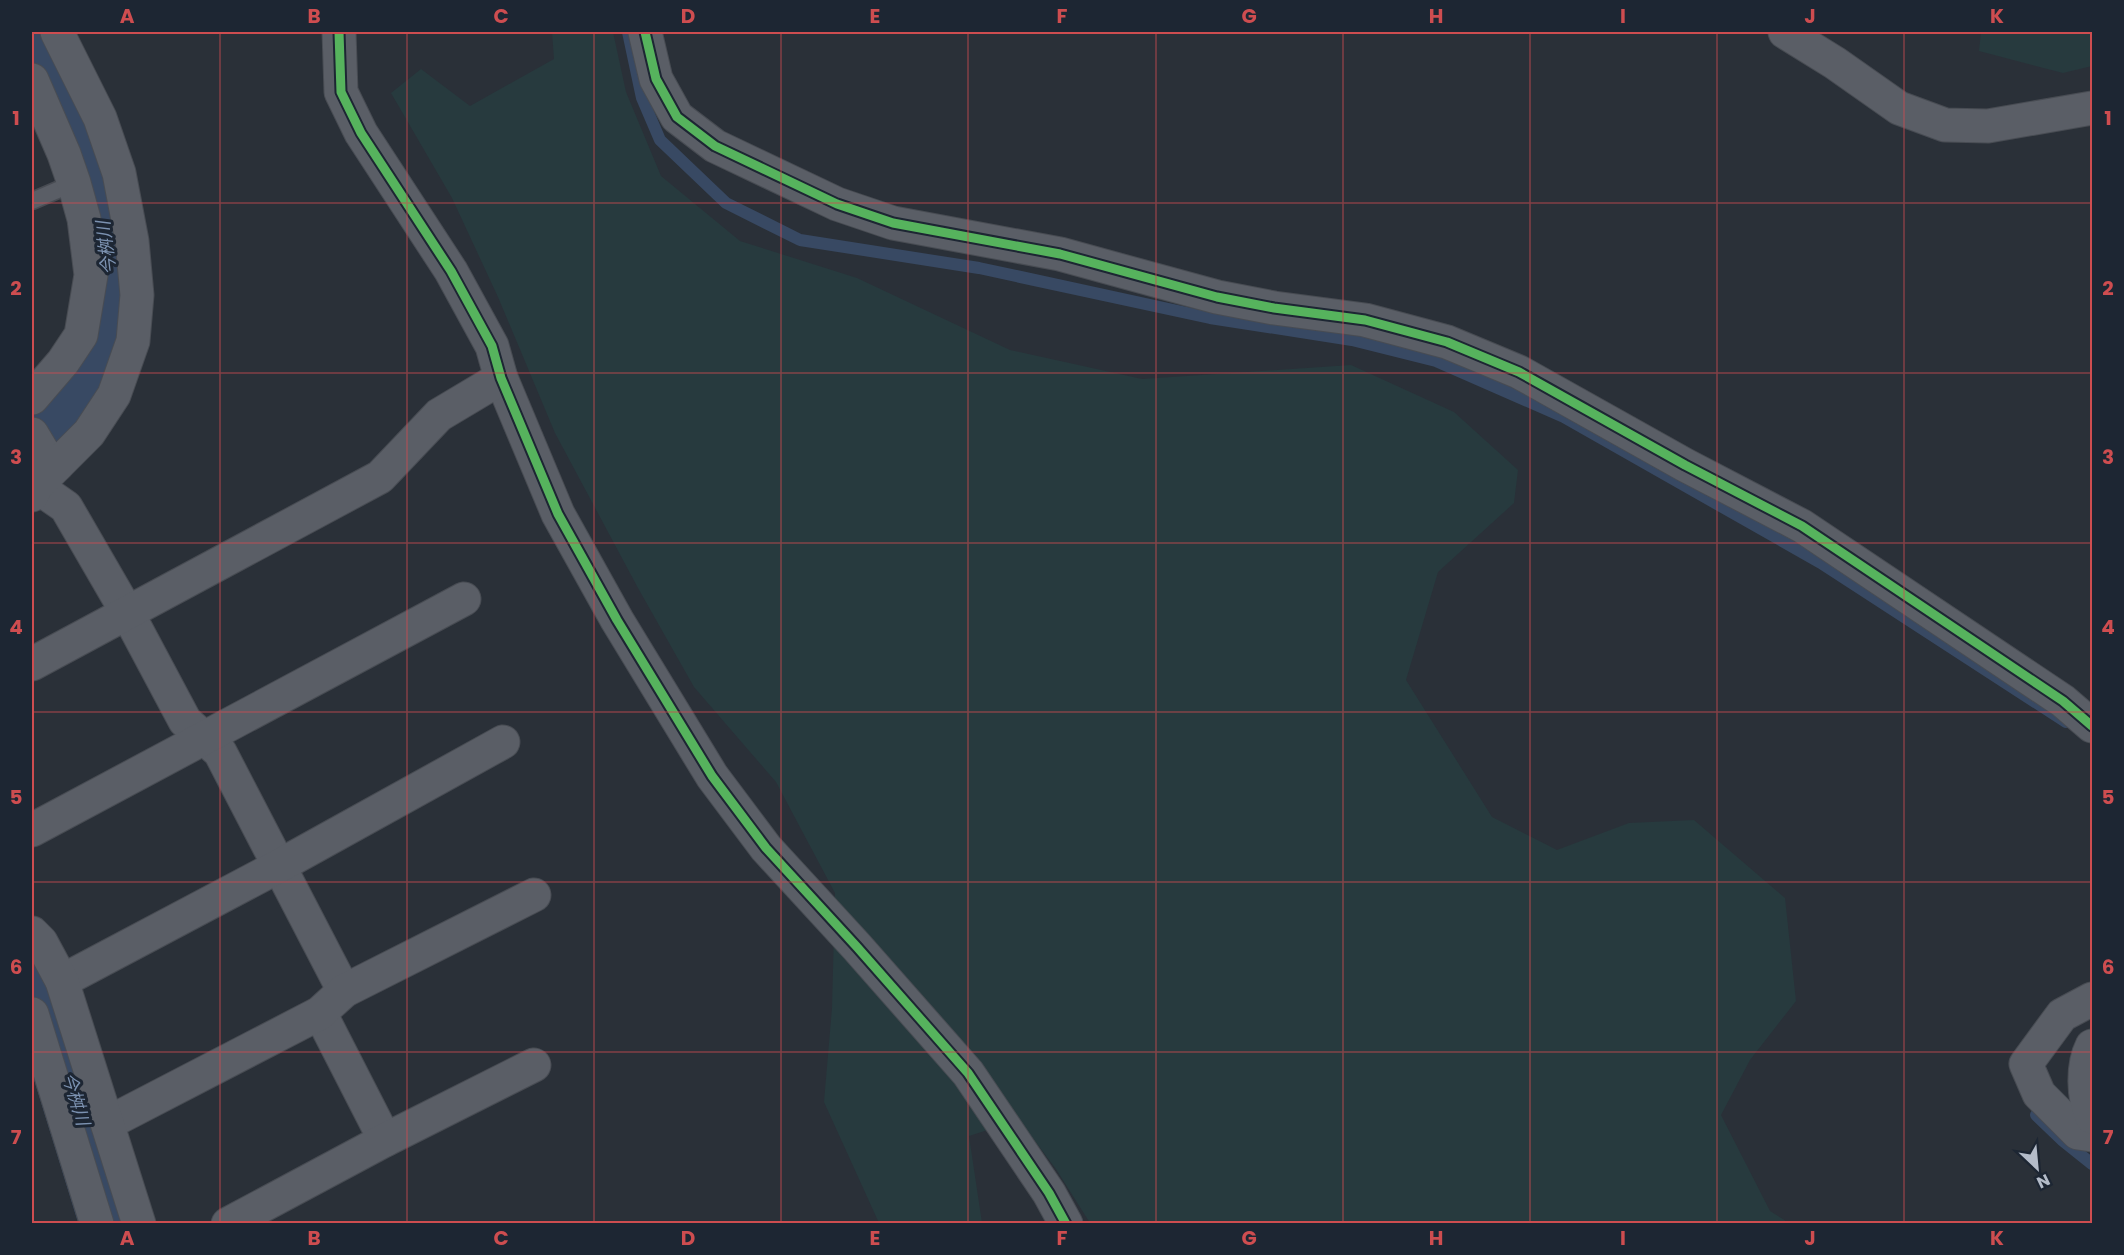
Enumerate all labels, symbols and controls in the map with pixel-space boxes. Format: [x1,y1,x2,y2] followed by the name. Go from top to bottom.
[120,2,135,30] text: A
[307,2,321,30] text: B
[493,2,509,30] text: C
[681,2,695,30] text: D
[870,2,880,30] text: E
[1057,2,1068,30] text: F
[1241,2,1257,30] text: G
[1429,2,1443,30] text: H
[1620,2,1626,30] text: I
[1804,2,1816,30] text: J
[1990,2,2004,30] text: K
[12,104,20,132] text: 1
[2104,104,2112,132] text: 1
[90,218,122,276] water label: 今桝川
[10,274,22,302] text: 2
[2102,274,2114,302] text: 2
[10,443,22,471] text: 3
[2102,443,2114,471] text: 3
[9,613,23,641] text: 4
[2101,613,2115,641] text: 4
[10,783,23,811] text: 5
[2102,783,2115,811] text: 5
[10,953,22,981] text: 6
[2102,953,2114,981] text: 6
[56,1070,96,1130] water label: 今桝川
[11,1123,22,1151] text: 7
[2103,1123,2114,1151] text: 7
[2007,1138,2067,1198] north arrow
[2033,1168,2054,1194] text: N
[120,1224,135,1252] text: A
[307,1224,321,1252] text: B
[493,1224,509,1252] text: C
[681,1224,695,1252] text: D
[870,1224,880,1252] text: E
[1057,1224,1068,1252] text: F
[1241,1224,1257,1252] text: G
[1429,1224,1443,1252] text: H
[1620,1224,1626,1252] text: I
[1804,1224,1816,1252] text: J
[1990,1224,2004,1252] text: K

